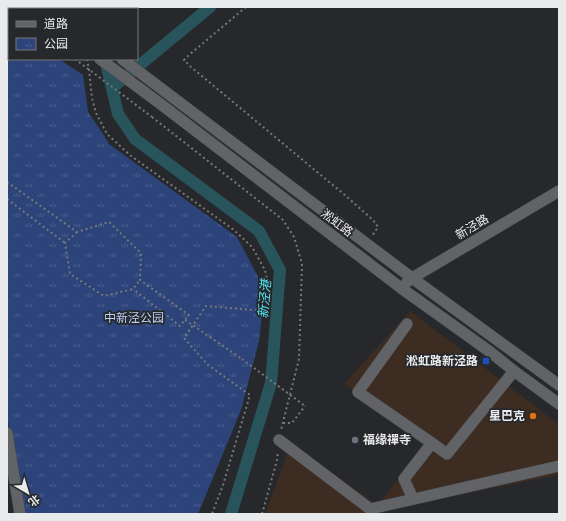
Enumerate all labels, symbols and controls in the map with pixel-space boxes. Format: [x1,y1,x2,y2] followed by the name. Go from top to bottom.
[8,8,138,60] legend
[44,15,68,32] text: 道路
[44,35,68,52] text: 公园
[318,205,357,240] street label: 淞虹路
[452,210,492,243] street label: 新泾路
[253,277,276,319] water label: 新泾港
[104,309,164,326] park label: 中新泾公园
[406,352,478,369] place label: 淞虹路新泾路
[481,356,491,366] marker: 淞虹路新泾路
[489,407,525,424] place label: 星巴克
[528,411,538,421] marker: 星巴克
[363,431,411,448] place label: 福缘禪寺
[350,435,360,445] marker: 福缘禪寺
[8,473,48,513] north arrow
[25,491,43,511] text: 北

